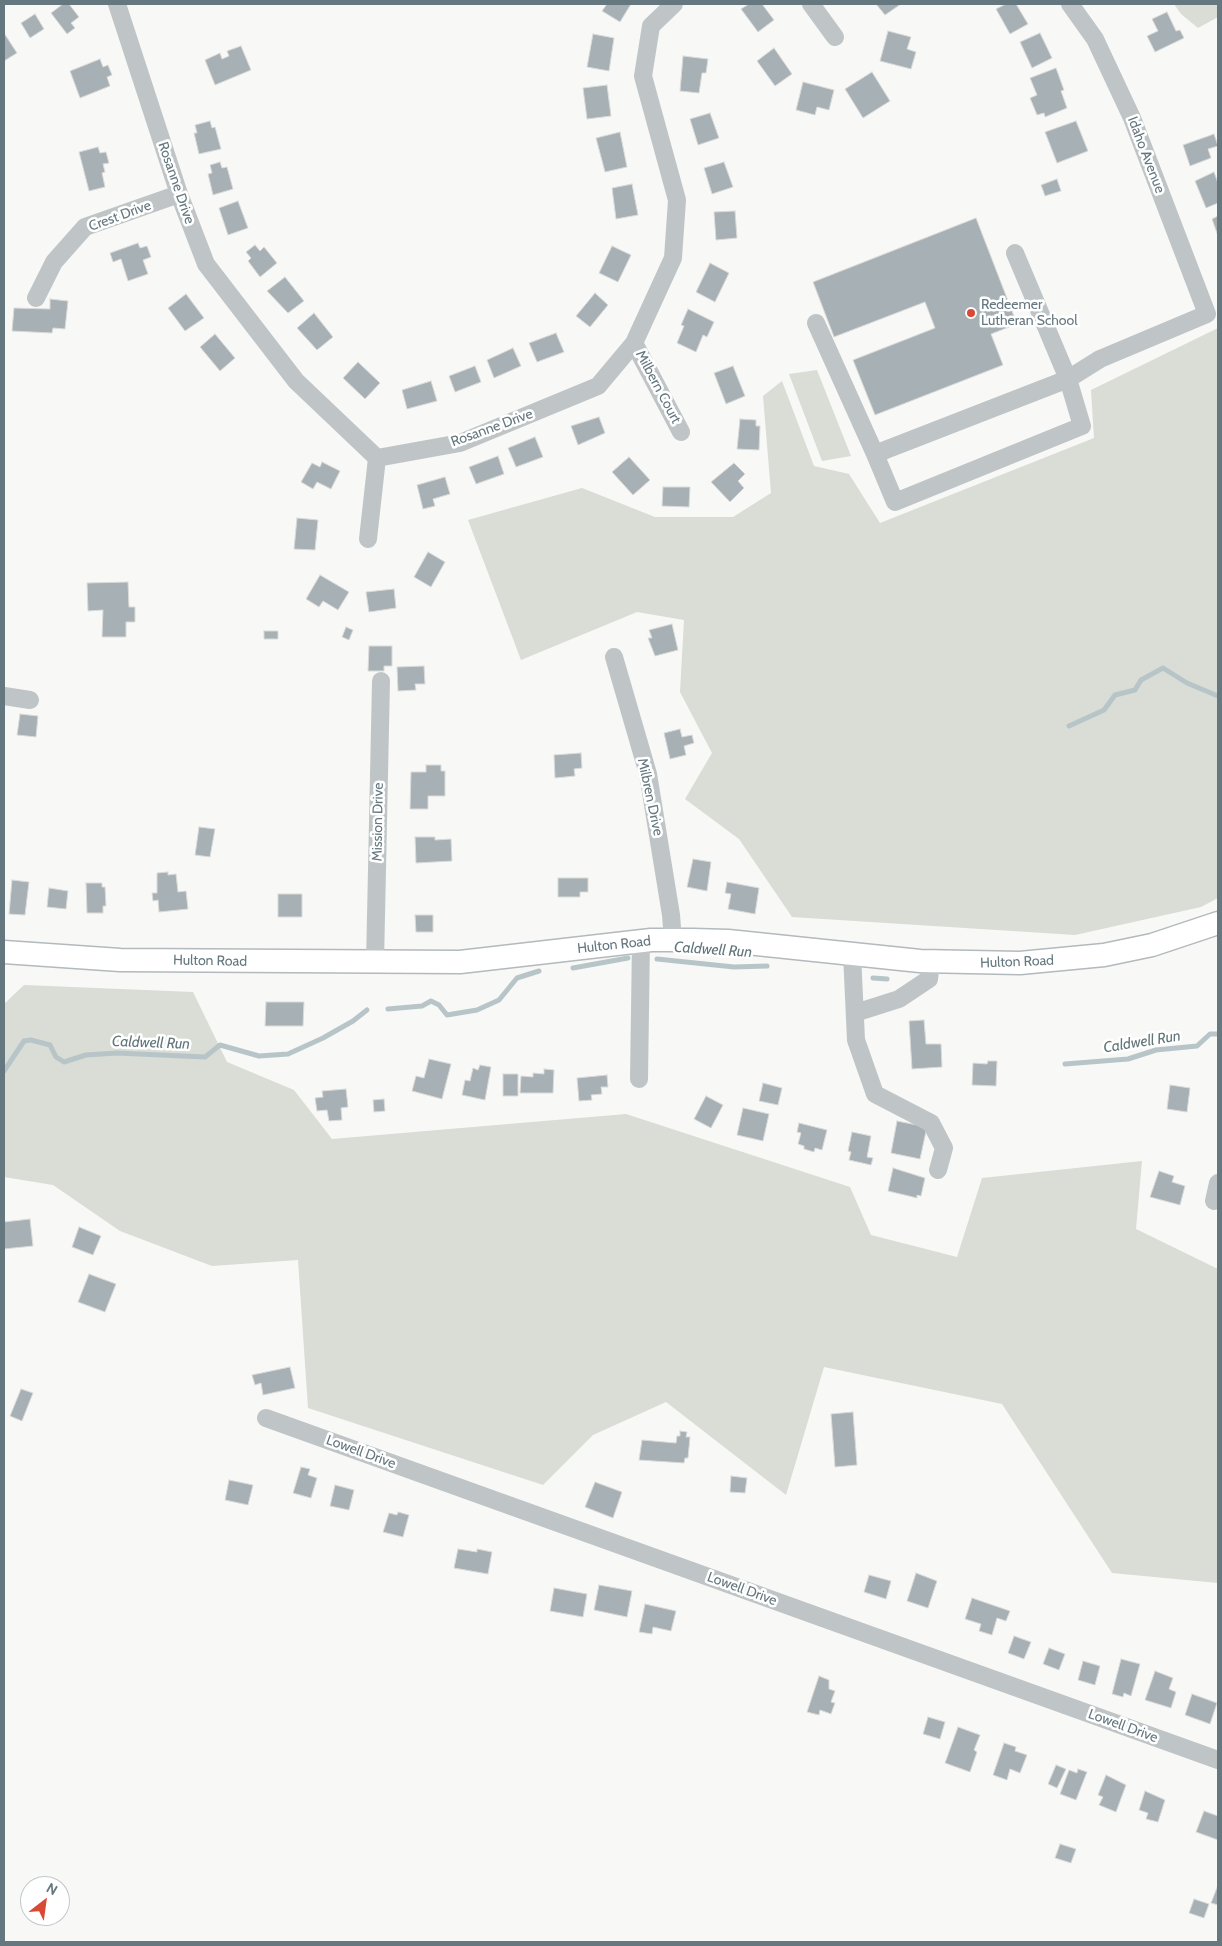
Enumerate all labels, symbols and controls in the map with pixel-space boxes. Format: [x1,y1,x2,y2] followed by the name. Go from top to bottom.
[1124,114,1168,196] street label: Idaho Avenue
[154,140,198,226] street label: Rosanne Drive
[87,197,153,235] street label: Crest Drive
[981,297,1078,330] place label: Redeemer Lutheran School
[965,307,977,319] marker: Redeemer Lutheran School
[632,348,684,426] street label: Milbern Court
[449,405,535,451] street label: Rosanne Drive
[634,757,666,837] street label: Milbren Drive
[369,782,387,862] street label: Mission Drive
[576,933,652,957] street label: Hulton Road
[673,938,753,962] water label: Caldwell Run
[173,952,247,970] street label: Hulton Road
[980,952,1054,972] street label: Hulton Road
[1102,1027,1182,1057] water label: Caldwell Run
[112,1033,190,1053] water label: Caldwell Run
[324,1432,398,1472] street label: Lowell Drive
[705,1569,779,1609] street label: Lowell Drive
[1086,1706,1160,1746] street label: Lowell Drive
[20,1876,70,1926] north arrow
[43,1879,61,1899] text: N

